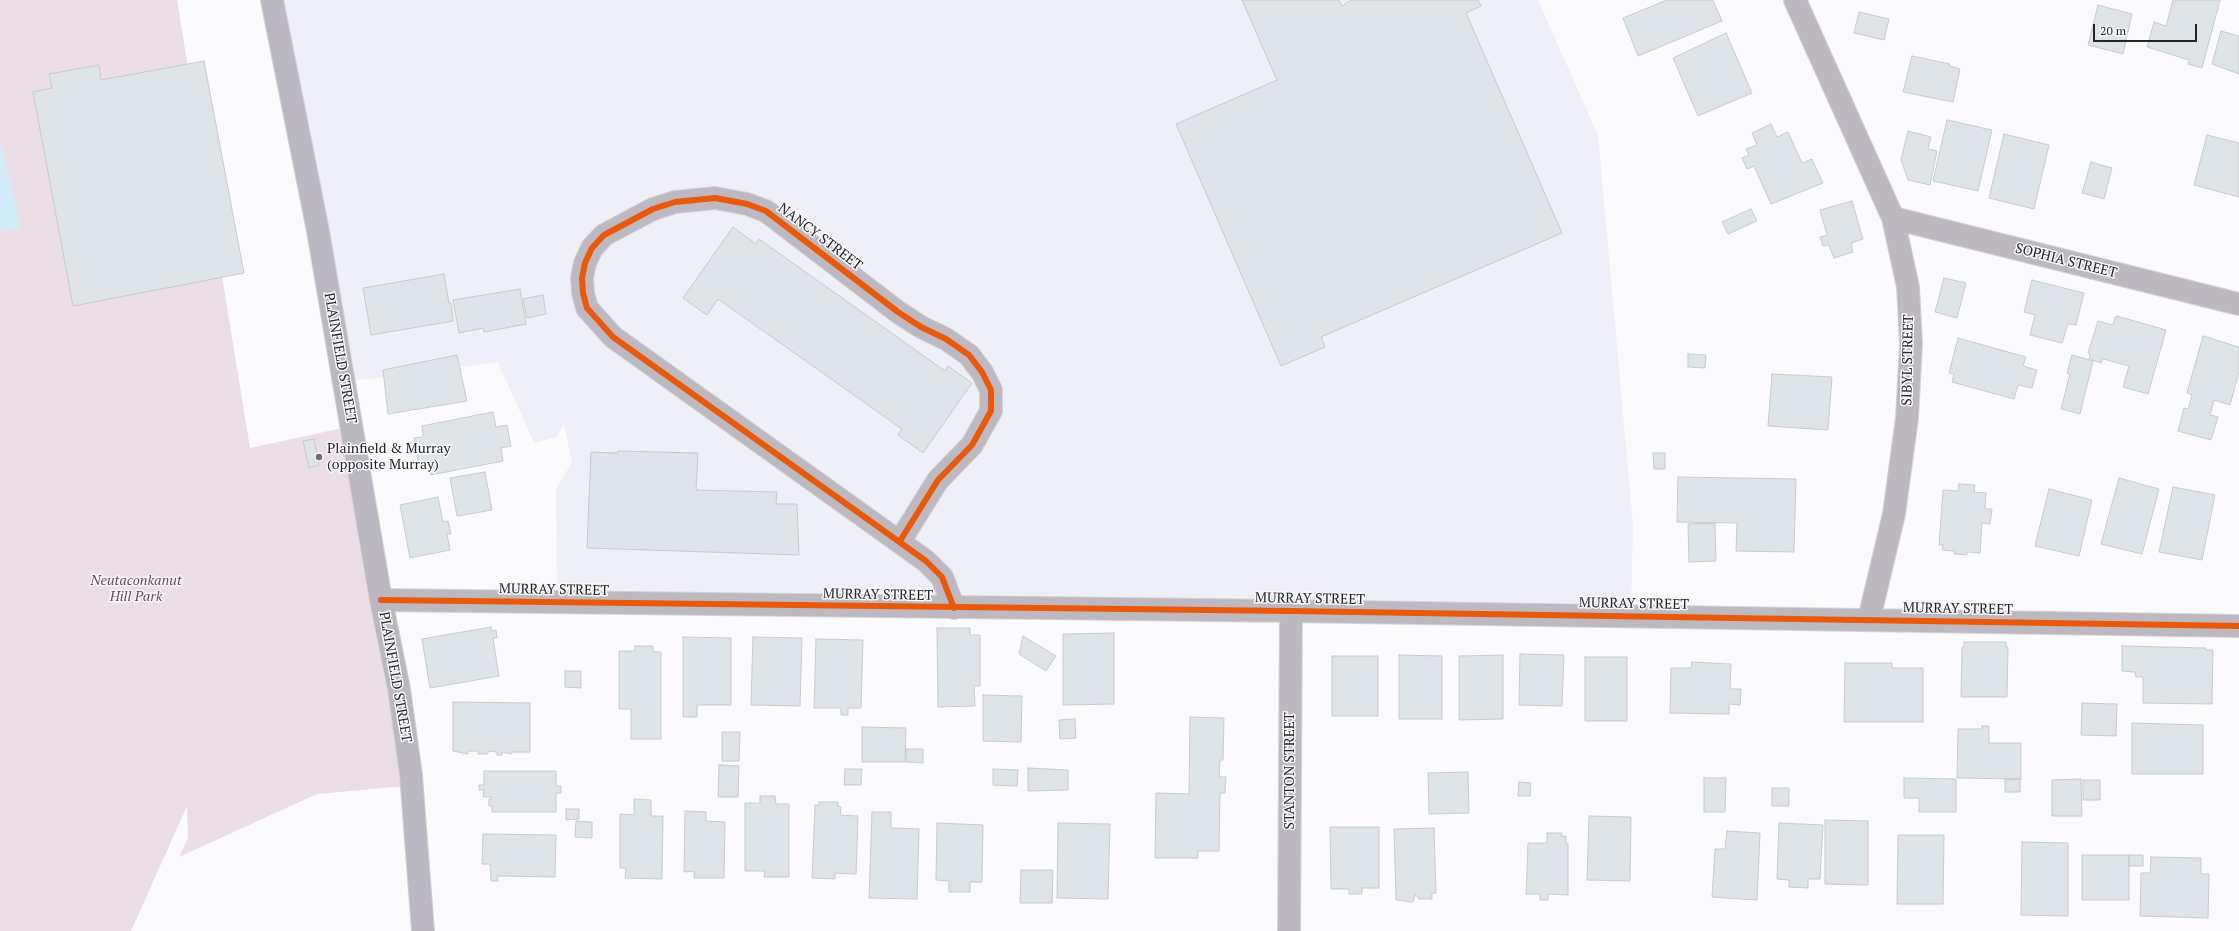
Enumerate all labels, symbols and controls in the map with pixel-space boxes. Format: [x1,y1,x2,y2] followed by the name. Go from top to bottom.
[2095,16,2199,42] scale bar
[2100,23,2126,38] text: 20 m
[775,200,865,274] street label: NANCY STREET
[2013,240,2119,282] street label: SOPHIA STREET
[320,291,360,425] street label: PLAINFIELD STREET
[1899,314,1917,406] street label: SIBYL STREET
[327,441,451,474] place label: Plainfield & Murray (opposite Murray)
[314,452,324,462] marker: Plainfield & Murray (opposite Murray)
[90,573,182,606] park label: Neutaconkanut Hill Park
[499,581,609,599] street label: MURRAY STREET
[823,586,933,604] street label: MURRAY STREET
[1255,590,1365,608] street label: MURRAY STREET
[1579,595,1689,613] street label: MURRAY STREET
[1903,600,2013,618] street label: MURRAY STREET
[375,610,415,744] street label: PLAINFIELD STREET
[1282,712,1298,830] street label: STANTON STREET

